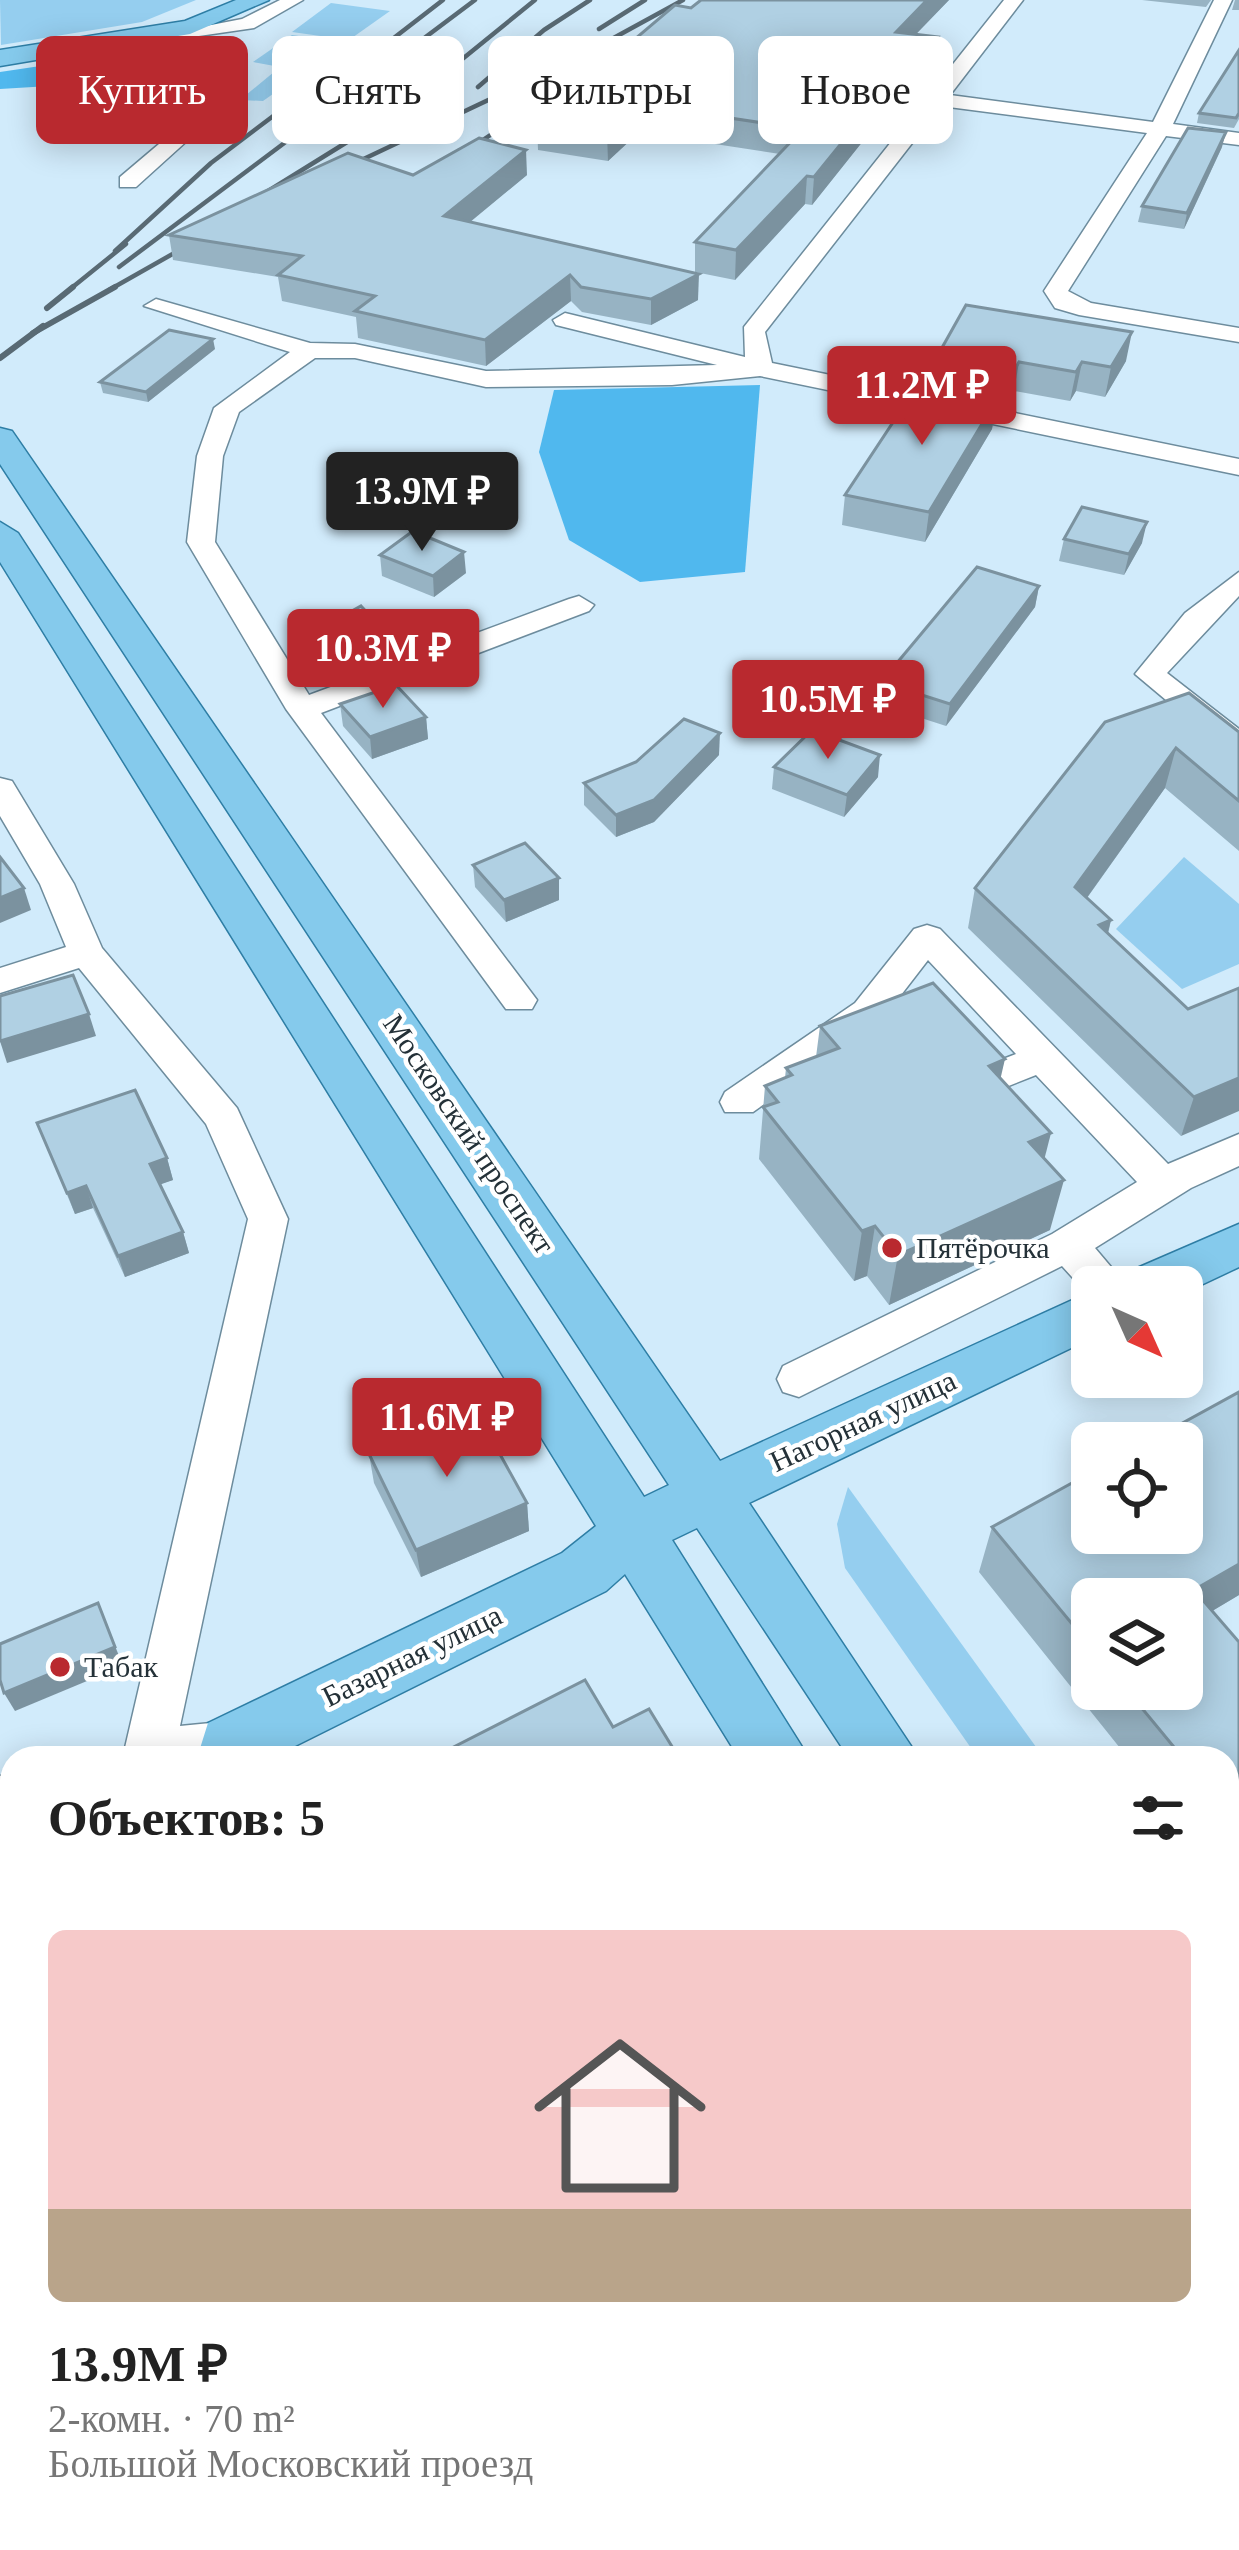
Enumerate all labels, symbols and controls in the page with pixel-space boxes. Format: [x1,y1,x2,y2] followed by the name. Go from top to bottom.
[36,36,248,144] chip: Купить
[272,36,464,144] chip: Снять
[488,36,734,144] chip: Фильтры
[758,36,953,144] chip: Новое
[811,346,1033,448] pin: 11.2M ₽
[854,363,990,406] text: 11.2M ₽
[311,452,533,554] pin: 13.9M ₽
[353,469,491,512] text: 13.9M ₽
[272,609,494,711] pin: 10.3M ₽
[314,626,452,669] text: 10.3M ₽
[717,660,939,762] pin: 10.5M ₽
[759,677,897,720] text: 10.5M ₽
[377,1008,562,1260] street label: Московский проспект
[916,1231,1050,1264] place label: Пятёрочка
[879,1235,905,1261] marker: Пятёрочка
[1071,1266,1203,1398] north arrow
[1071,1266,1203,1710] map controls
[765,1363,961,1478] street label: Нагорная улица
[336,1378,558,1480] pin: 11.6M ₽
[379,1395,515,1438] text: 11.6M ₽
[1071,1422,1203,1554] button: locate
[1071,1578,1203,1710] button: layers
[317,1598,507,1713] street label: Базарная улица
[84,1650,158,1683] place label: Табак
[47,1654,73,1680] marker: Табак
[1125,1785,1191,1851] icon: filters
[48,1790,325,1846] text: Объектов: 5
[512,2008,728,2224] icon: home
[48,2336,228,2392] text: 13.9M ₽
[48,2397,295,2440] text: 2-комн. · 70 m²
[48,2442,533,2485] text: Большой Московский проезд

